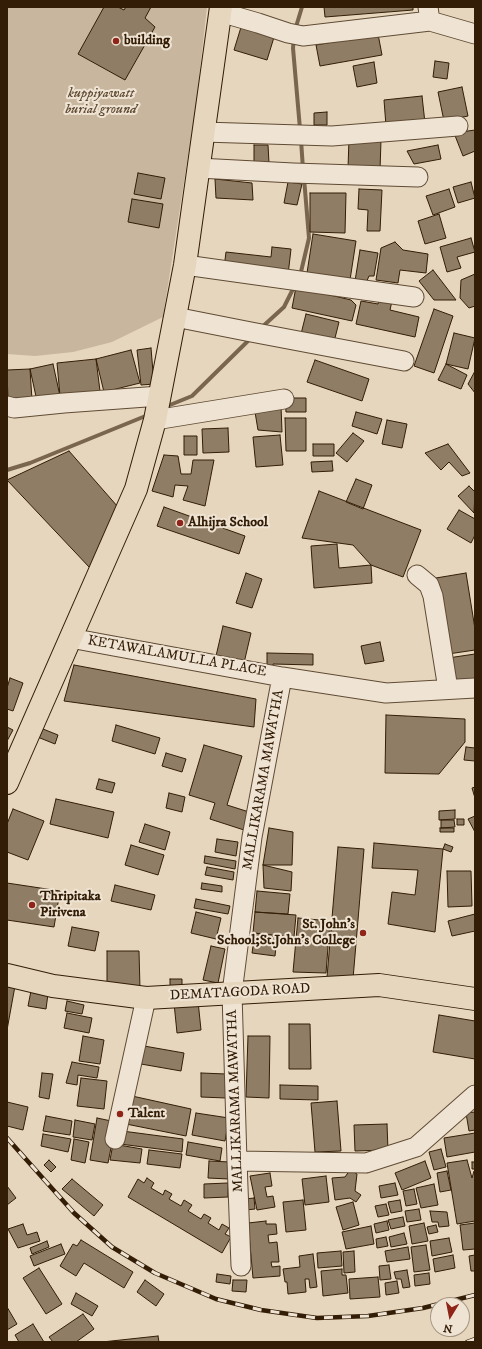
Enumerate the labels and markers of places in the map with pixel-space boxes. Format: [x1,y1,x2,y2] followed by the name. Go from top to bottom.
[124,33,170,49] place label: building
[111,36,121,46] marker: building
[188,515,268,531] place label: Alhijra School
[175,518,185,528] marker: Alhijra School
[40,889,101,922] place label: Thripitaka Pirivena
[27,900,37,910] marker: Thripitaka Pirivena
[217,917,355,950] place label: St. John's School;St.John's College
[358,928,368,938] marker: St. John's School;St.John's College
[128,1106,165,1122] place label: Talent
[115,1109,125,1119] marker: Talent

